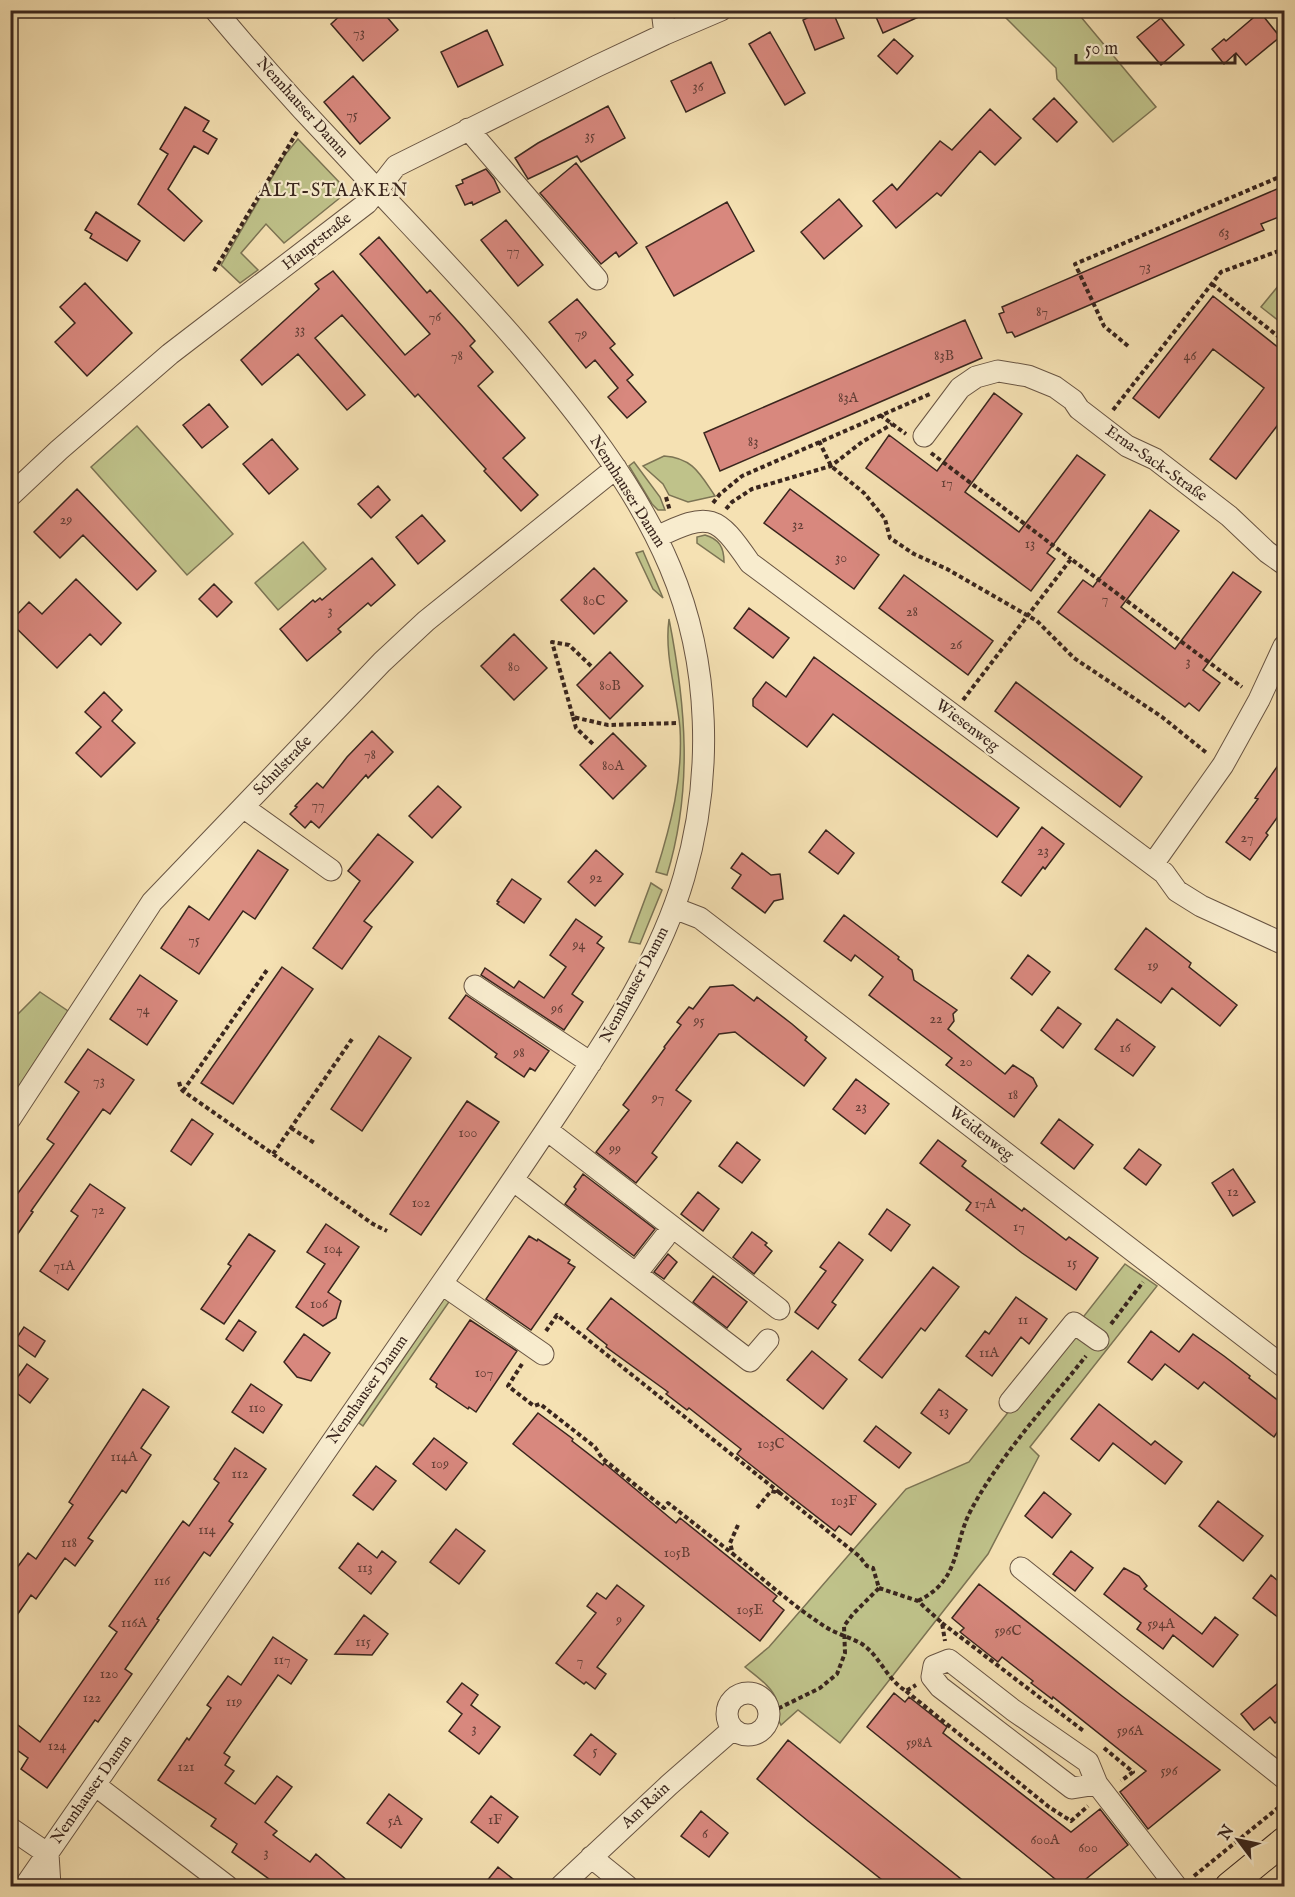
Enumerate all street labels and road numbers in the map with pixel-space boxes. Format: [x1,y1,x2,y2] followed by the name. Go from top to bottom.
[252,54,352,162] street label: Nennhauser Damm
[278,209,356,275] street label: Hauptstraße
[1101,421,1211,507] street label: Erna-Sack-Straße
[585,432,669,552] street label: Nennhauser Damm
[931,696,1003,757] street label: Wiesenweg
[250,732,316,800] street label: Schulstraße
[596,924,674,1046] street label: Nennhauser Damm
[945,1103,1018,1166] street label: Weidenweg
[323,1332,413,1448] street label: Nennhauser Damm
[47,1732,137,1848] street label: Nennhauser Damm
[617,1778,675,1834] street label: Am Rain

